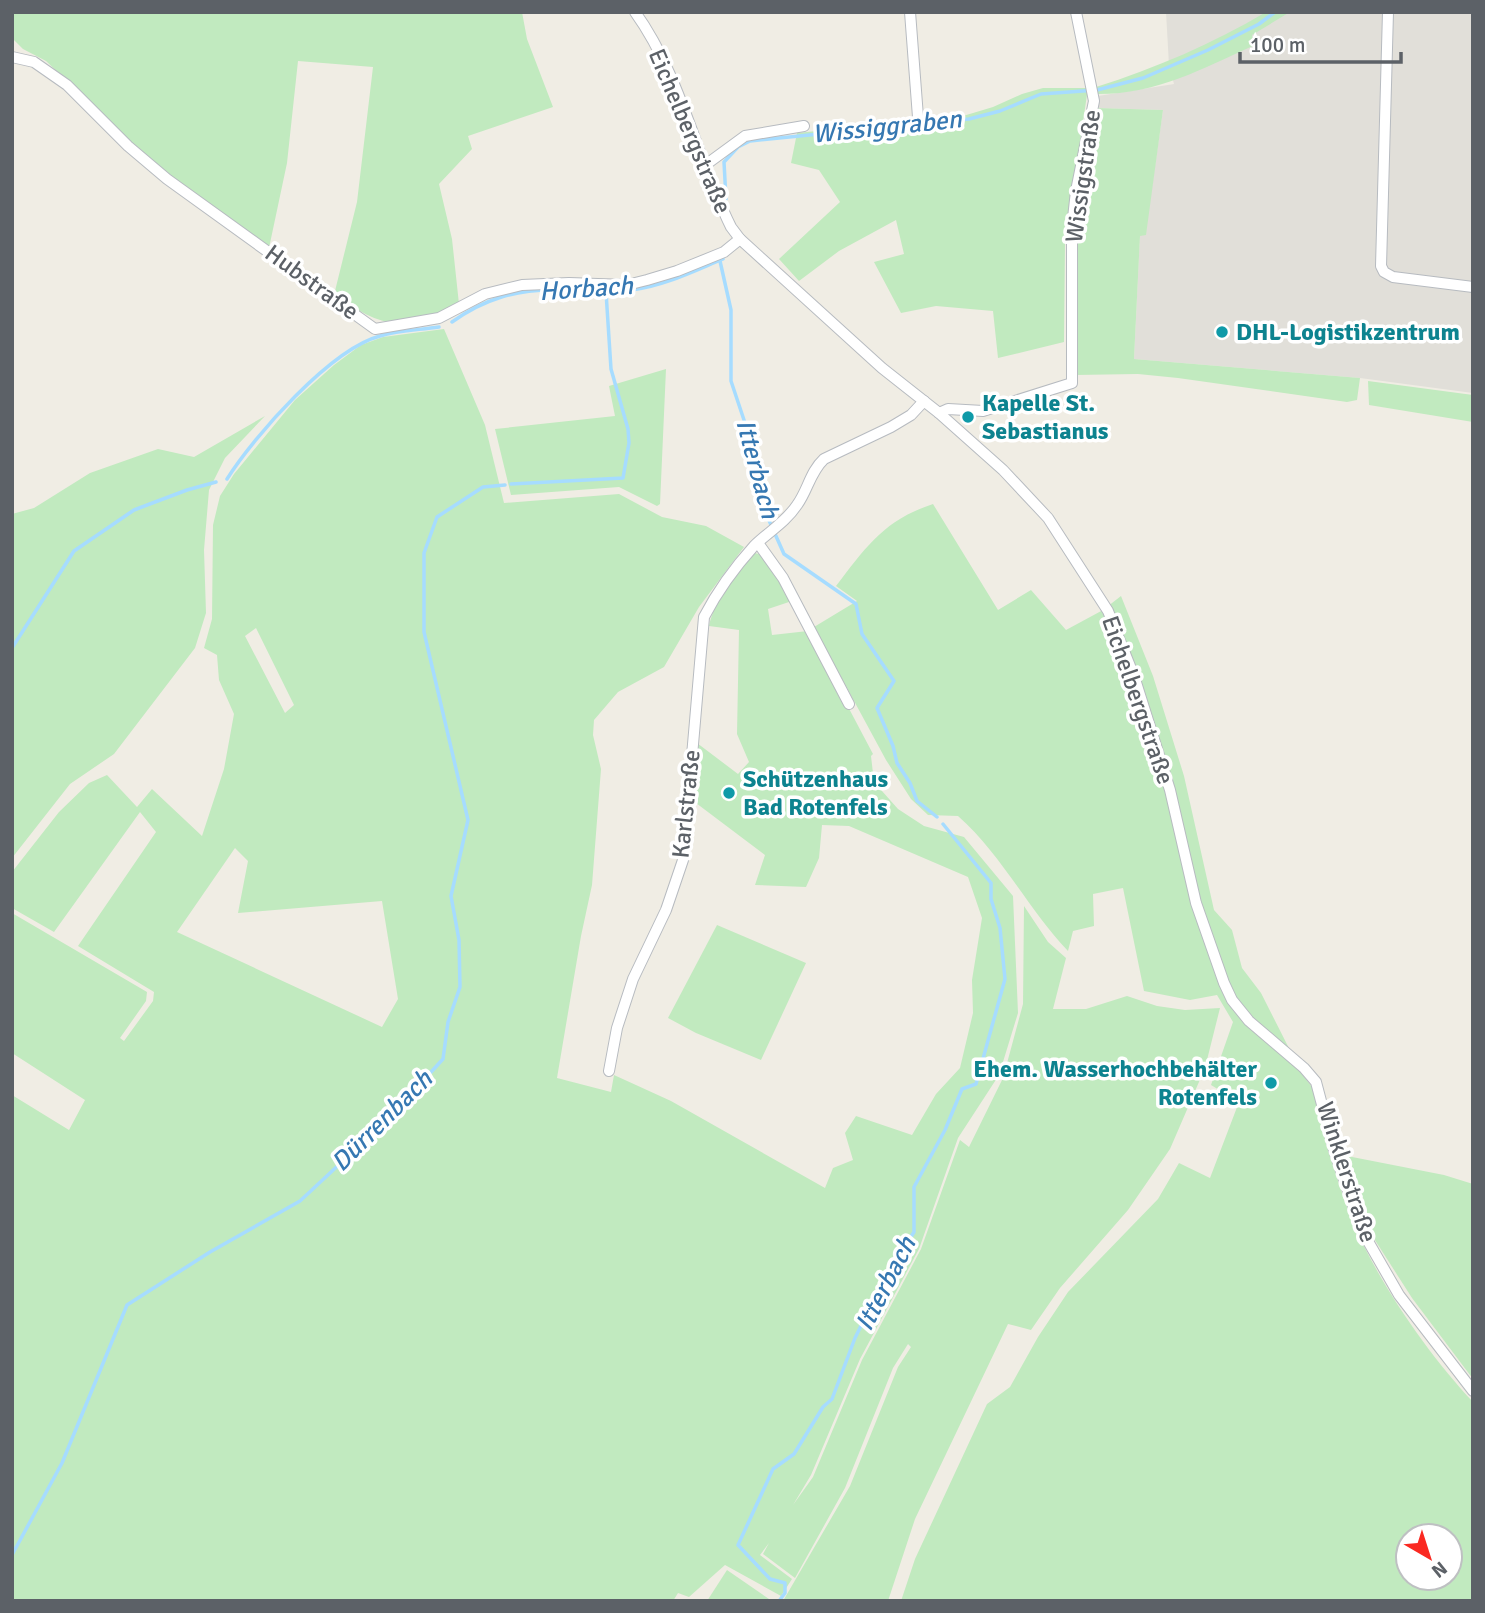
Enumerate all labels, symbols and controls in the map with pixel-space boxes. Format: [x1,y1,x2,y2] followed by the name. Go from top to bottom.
[1240,21,1401,65] scale bar
[1250,32,1305,58] text: 100 m
[642,44,738,218] street label: Eichelbergstraße
[811,103,964,151] water label: Wissiggraben
[1059,108,1107,244] street label: Wissigstraße
[259,238,365,326] street label: Hubstraße
[538,270,635,308] water label: Horbach
[1236,317,1460,347] place label: DHL-Logistikzentrum
[1214,324,1230,340] marker: DHL-Logistikzentrum
[982,388,1109,446] place label: Kapelle St. Sebastianus
[960,409,976,425] marker: Kapelle St. Sebastianus
[728,416,786,523] water label: Itterbach
[1095,612,1181,788] street label: Eichelbergstraße
[665,748,707,860] street label: Karlstraße
[743,764,888,822] place label: Schützenhaus Bad Rotenfels
[721,785,737,801] marker: Schützenhaus Bad Rotenfels
[973,1054,1257,1112] place label: Ehem. Wasserhochbehälter Rotenfels
[325,1063,440,1178] water label: Dürrenbach
[1263,1075,1279,1091] marker: Ehem. Wasserhochbehälter Rotenfels
[1310,1098,1384,1246] street label: Winklerstraße
[849,1231,924,1336] water label: Itterbach
[1394,1522,1464,1592] north arrow
[1426,1556,1452,1583] text: N

